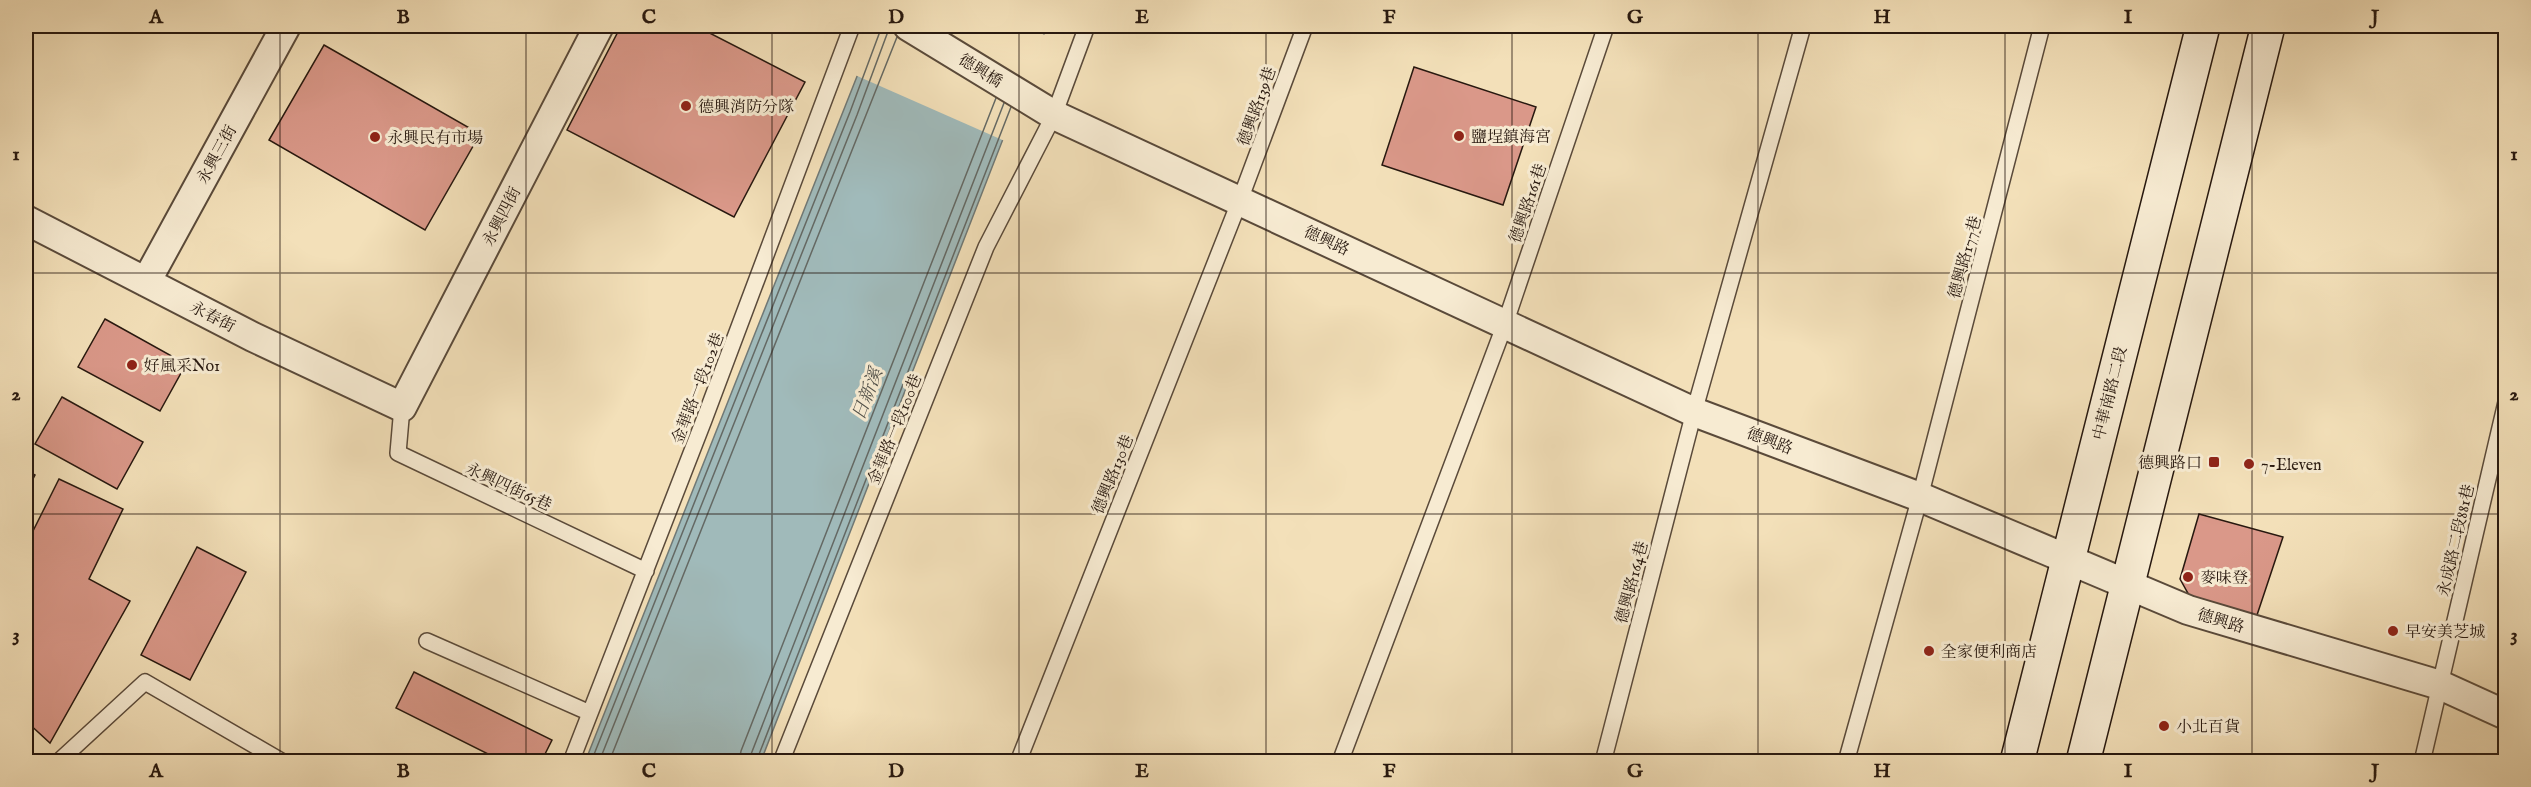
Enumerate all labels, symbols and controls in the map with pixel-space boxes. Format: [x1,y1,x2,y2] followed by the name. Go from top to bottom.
[148,5,164,30] text: A
[396,5,410,30] text: B
[642,5,656,30] text: C
[888,5,904,30] text: D
[1135,5,1149,30] text: E
[1383,5,1396,30] text: F
[1627,5,1644,30] text: G
[1873,5,1891,30] text: H
[2124,5,2133,30] text: I
[2368,5,2380,30] text: J
[954,50,1006,93] street label: 德興橋
[1234,64,1281,149] street label: 德興路139巷
[698,98,794,118] place label: 德興消防分隊
[679,99,693,113] marker: 德興消防分隊
[193,122,242,188] street label: 永興三街
[1471,128,1551,148] place label: 鹽埕鎮海宮
[387,129,483,149] place label: 永興民有市場
[1452,129,1466,143] marker: 鹽埕鎮海宮
[368,130,382,144] marker: 永興民有市場
[12,142,20,167] text: 1
[2510,142,2518,167] text: 1
[1506,161,1552,246] street label: 德興路161巷
[479,184,526,250] street label: 永興四街
[1945,214,1987,301] street label: 德興路177巷
[1300,223,1352,261] street label: 德興路
[186,298,238,338] street label: 永春街
[669,330,729,447] street label: 金華路一段102巷
[2090,344,2132,442] street label: 中華南路二段
[144,357,220,377] place label: 好風采No1
[125,358,139,372] marker: 好風采No1
[848,363,890,424] water label: 日新溪
[865,371,927,488] street label: 金華路一段100巷
[11,382,21,407] text: 2
[2509,382,2519,407] text: 2
[1743,424,1795,460] street label: 德興路
[1089,432,1139,517] street label: 德興路130巷
[2138,454,2202,474] place label: 德興路口
[2207,455,2221,469] marker: 德興路口
[2261,456,2322,476] place label: 7-Eleven
[2242,457,2256,471] marker: 7-Eleven
[462,459,554,516] street label: 永興四街65巷
[2434,482,2480,598] street label: 永成路二段881巷
[1612,539,1654,626] street label: 德興路164巷
[2200,569,2248,589] place label: 麥味登
[2181,570,2195,584] marker: 麥味登
[2195,605,2246,638] street label: 德興路
[12,623,20,648] text: 3
[2405,623,2485,643] place label: 早安美芝城
[2510,623,2518,648] text: 3
[2386,624,2400,638] marker: 早安美芝城
[1941,643,2037,663] place label: 全家便利商店
[1922,644,1936,658] marker: 全家便利商店
[2176,718,2240,738] place label: 小北百貨
[2157,719,2171,733] marker: 小北百貨
[148,759,164,784] text: A
[396,759,410,784] text: B
[642,759,656,784] text: C
[888,759,904,784] text: D
[1135,759,1149,784] text: E
[1383,759,1396,784] text: F
[1627,759,1644,784] text: G
[1873,759,1891,784] text: H
[2124,759,2133,784] text: I
[2368,759,2380,784] text: J

